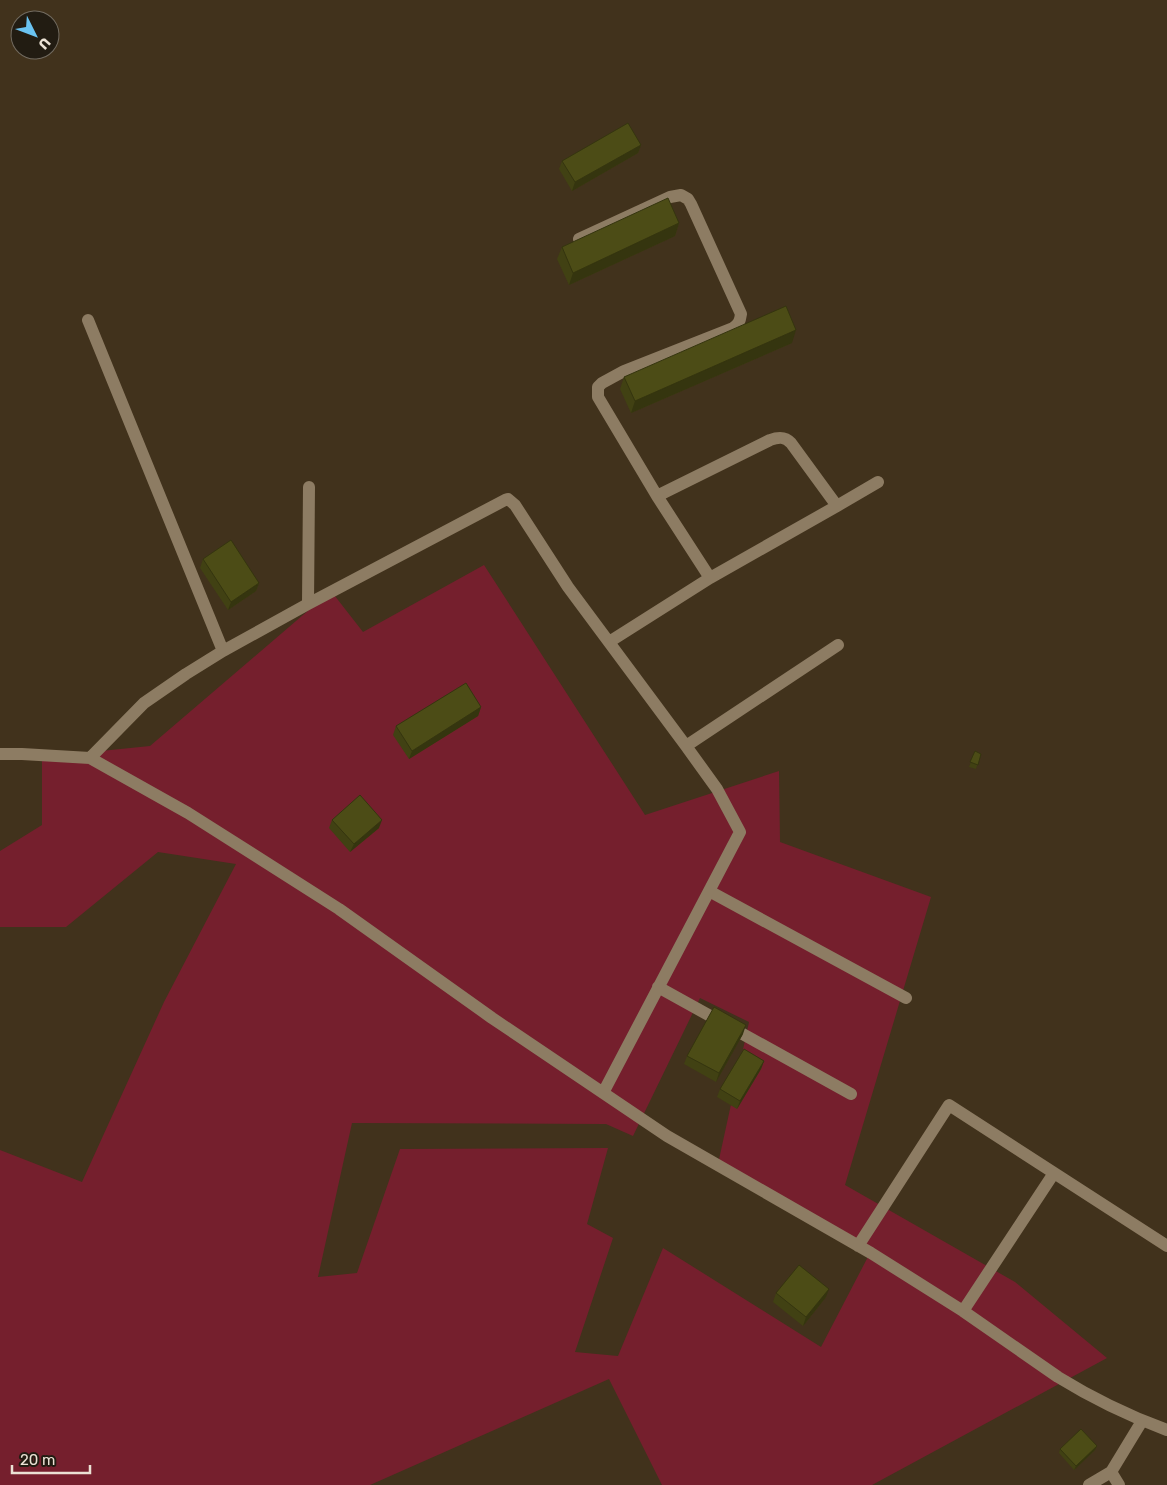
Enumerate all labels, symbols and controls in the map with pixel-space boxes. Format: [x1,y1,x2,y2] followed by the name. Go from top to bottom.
[10,10,60,60] north arrow
[35,34,54,53] text: U
[12,1442,90,1474] scale bar
[20,1451,55,1469] text: 20 m

